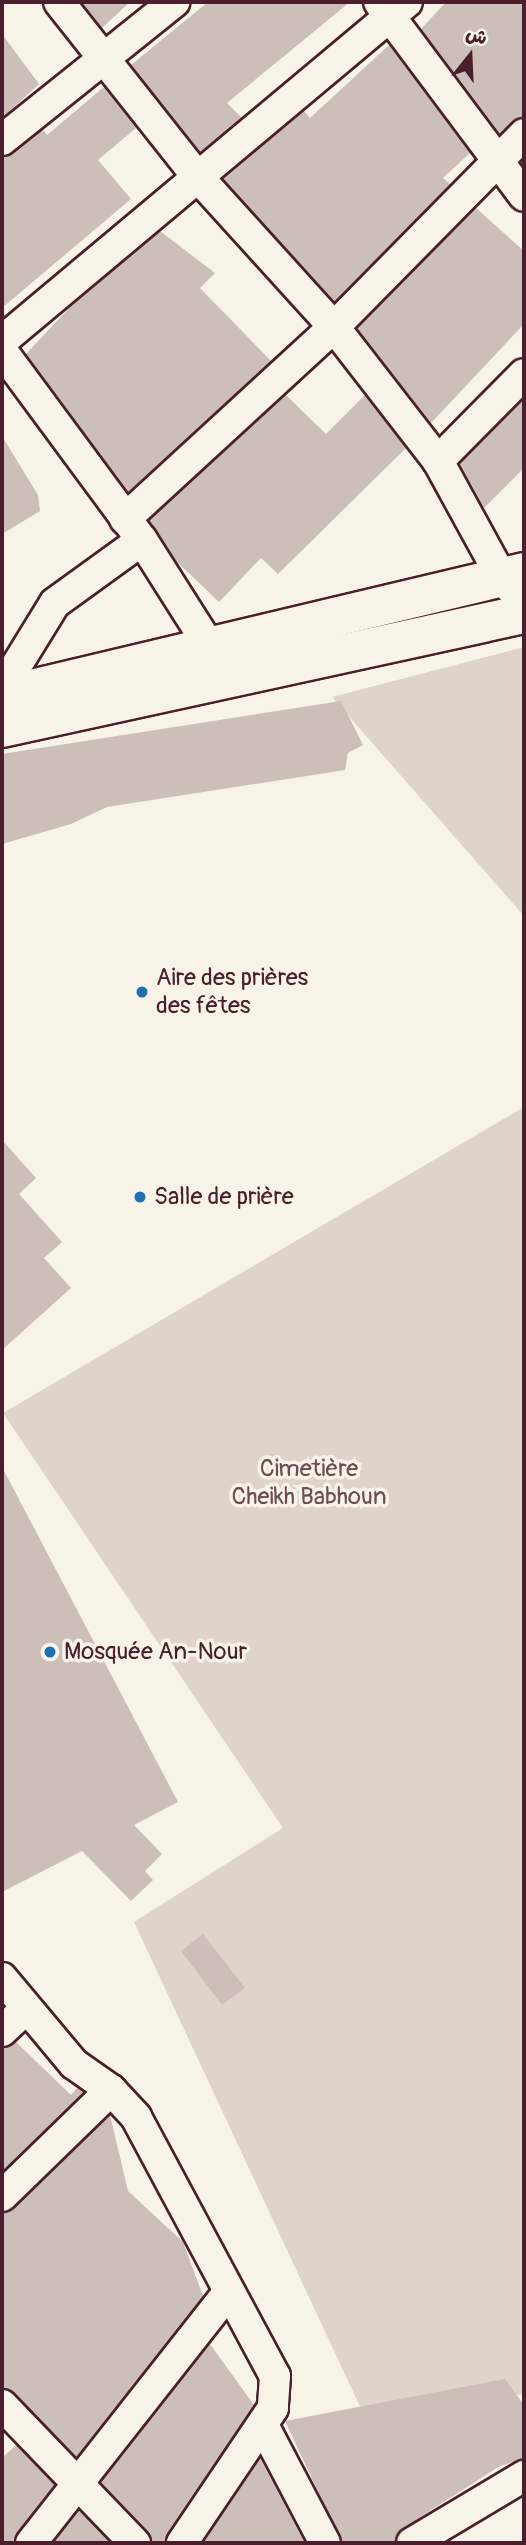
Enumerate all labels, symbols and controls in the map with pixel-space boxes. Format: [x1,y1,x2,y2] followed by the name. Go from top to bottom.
[435,21,505,91] north arrow
[463,21,490,51] text: ش
[156,964,308,1020] place label: Aire des prières des fêtes
[134,984,150,1000] marker: Aire des prières des fêtes
[154,1183,294,1211] place label: Salle de prière
[132,1189,148,1205] marker: Salle de prière
[232,1455,386,1511] park label: Cimetière Cheikh Babhoun
[64,1638,247,1666] place label: Mosquée An-Nour
[42,1644,58,1660] marker: Mosquée An-Nour

